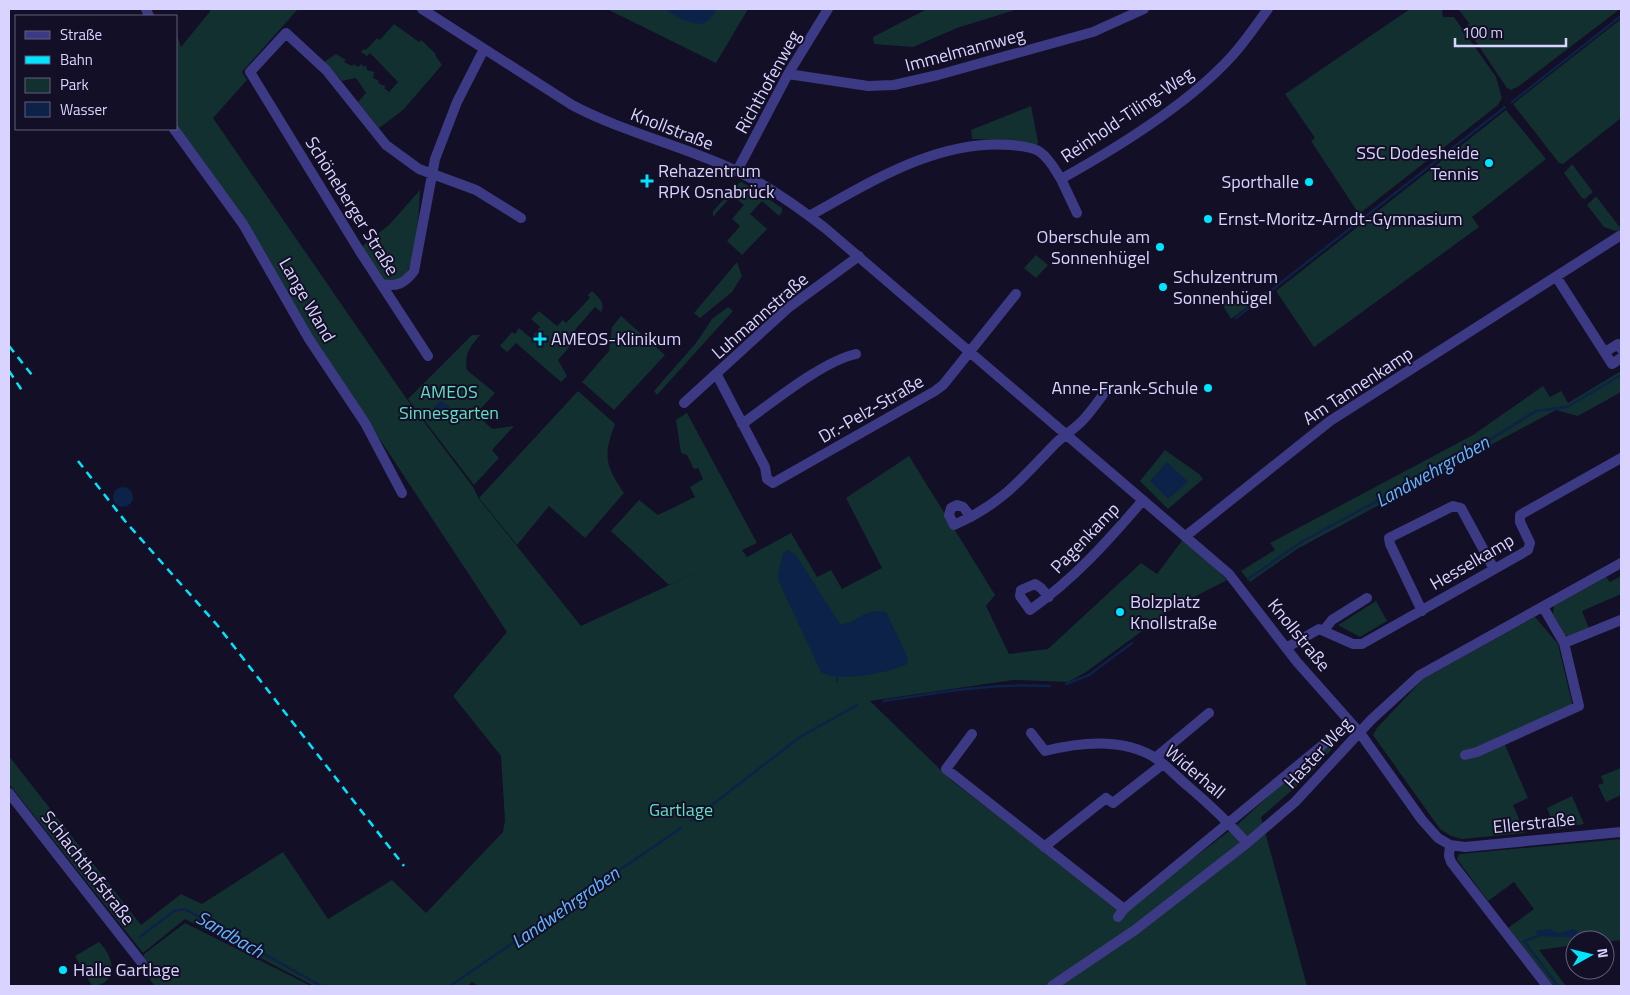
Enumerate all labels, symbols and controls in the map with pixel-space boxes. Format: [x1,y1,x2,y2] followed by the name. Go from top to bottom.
[15,15,178,130] legend
[1455,15,1566,47] scale bar
[902,21,1028,78] street label: Immelmannweg
[1462,21,1503,44] text: 100 m
[60,23,102,46] text: Straße
[728,25,807,138] street label: Richthofenweg
[60,48,93,71] text: Bahn
[1055,60,1198,169] street label: Reinhold-Tiling-Weg
[60,73,89,96] text: Park
[60,98,107,121] text: Wasser
[627,100,718,157] street label: Knollstraße
[299,131,406,280] street label: Schöneberger Straße
[1356,139,1479,187] place label: SSC Dodesheide Tennis
[658,157,775,205] place label: Rehazentrum RPK Osnabrück
[1483,157,1495,169] marker: SSC Dodesheide Tennis
[1222,168,1299,195] place label: Sporthalle
[640,174,654,188] marker: Rehazentrum RPK Osnabrück
[1303,176,1315,188] marker: Sporthalle
[1218,205,1463,232] place label: Ernst-Moritz-Arndt-Gymnasium
[1202,213,1214,225] marker: Ernst-Moritz-Arndt-Gymnasium
[1037,223,1150,271] place label: Oberschule am Sonnenhügel
[1154,241,1166,253] marker: Oberschule am Sonnenhügel
[272,253,342,347] street label: Lange Wand
[1173,263,1278,311] place label: Schulzentrum Sonnenhügel
[705,266,814,365] street label: Luhmannstraße
[1157,281,1169,293] marker: Schulzentrum Sonnenhügel
[551,325,681,352] place label: AMEOS-Klinikum
[533,332,547,346] marker: AMEOS-Klinikum
[1297,340,1418,431] street label: Am Tannenkamp
[813,368,928,450] street label: Dr.-Pelz-Straße
[1052,374,1198,401] place label: Anne-Frank-Schule
[399,378,499,426] park label: AMEOS Sinnesgarten
[1202,382,1214,394] marker: Anne-Frank-Schule
[1369,427,1494,514] water label: Landwehrgraben
[1044,496,1126,579] street label: Pagenkamp
[1425,527,1519,597] street label: Hesselkamp
[1130,588,1217,636] place label: Bolzplatz Knollstraße
[1262,592,1337,677] street label: Knollstraße
[1114,606,1126,618] marker: Bolzplatz Knollstraße
[1277,711,1358,794] street label: Haster Weg
[1159,738,1231,805] street label: Widerhall
[649,796,713,823] park label: Gartlage
[35,805,142,931] street label: Schlachthofstraße
[1491,805,1577,840] street label: Ellerstraße
[505,858,625,955] water label: Landwehrgraben
[191,902,270,965] water label: Sandbach
[1565,930,1615,980] north arrow
[1592,947,1614,959] text: N
[73,956,180,983] place label: Halle Gartlage
[57,964,69,976] marker: Halle Gartlage

